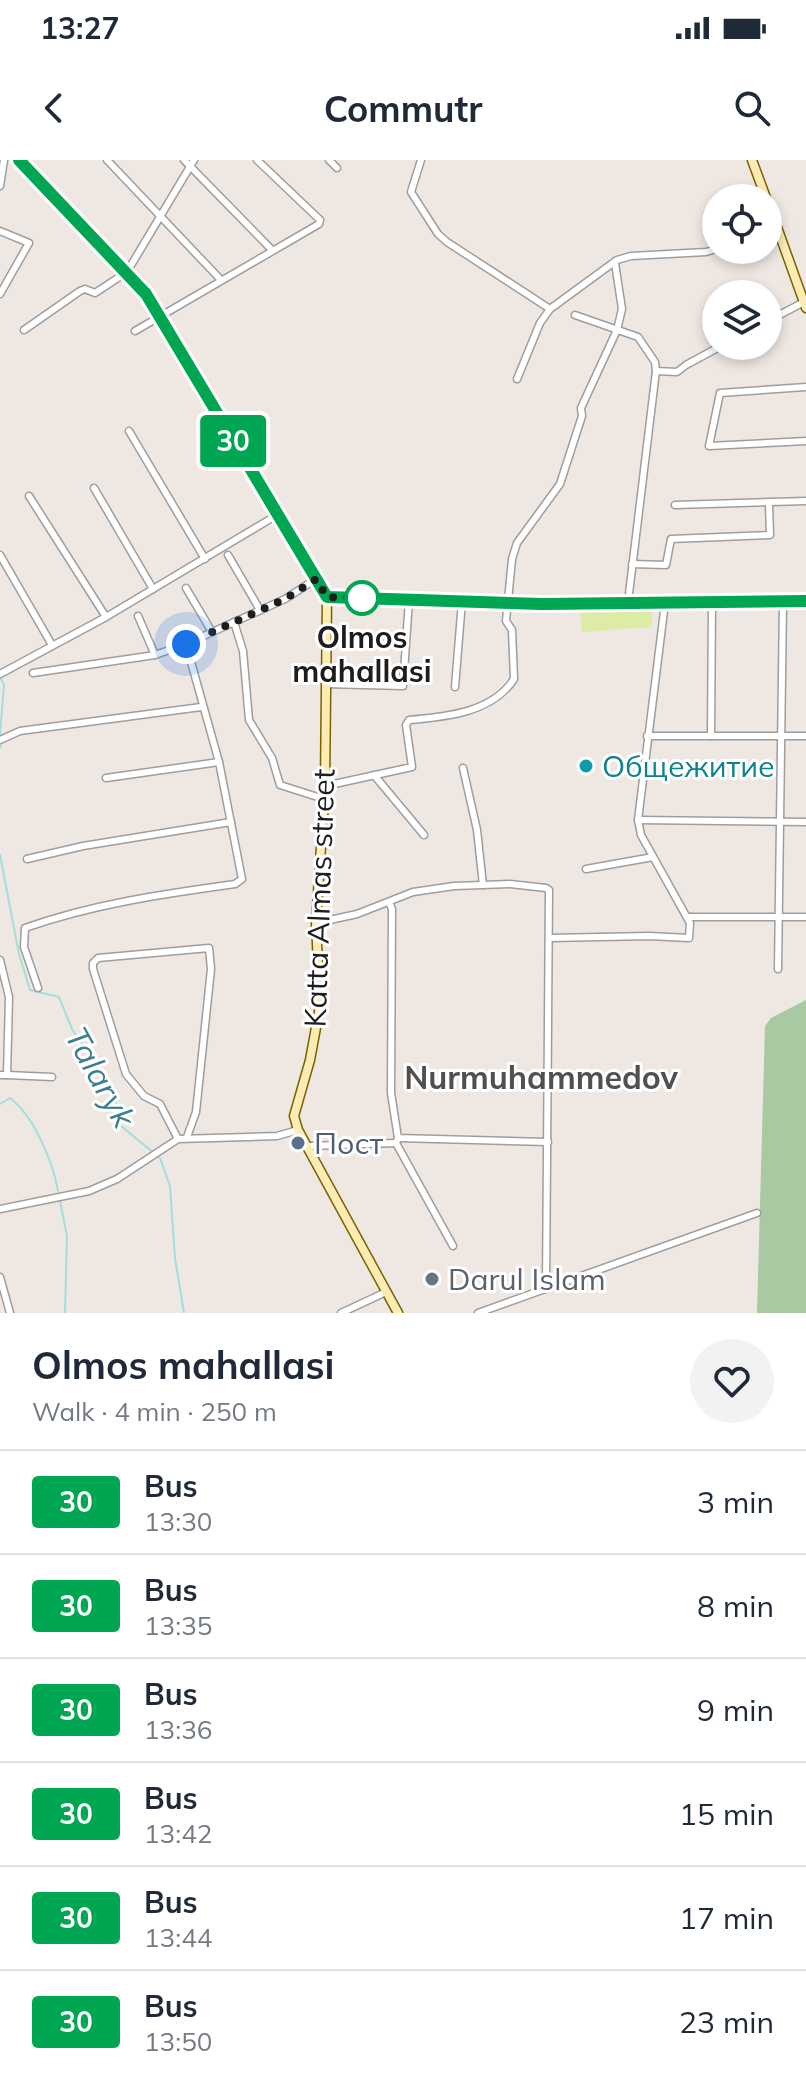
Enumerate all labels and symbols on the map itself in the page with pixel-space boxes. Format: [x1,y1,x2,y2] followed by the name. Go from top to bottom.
[197,415,269,467] line badge: 30
[345,581,379,615] marker: Olmos mahallasi
[292,618,432,690] place label: Olmos mahallasi
[166,624,206,664] your location
[602,747,775,785] place label: Общежитие
[577,757,595,775] marker: Общежитие
[295,768,343,1028] street label: Katta Almas street
[57,1020,146,1136] water label: Talaryk
[404,1057,678,1097] district label: Nurmuhammedov
[314,1124,384,1162] place label: Пост
[289,1134,307,1152] marker: Пост
[448,1260,606,1298] place label: Darul Islam
[423,1270,441,1288] marker: Darul Islam

